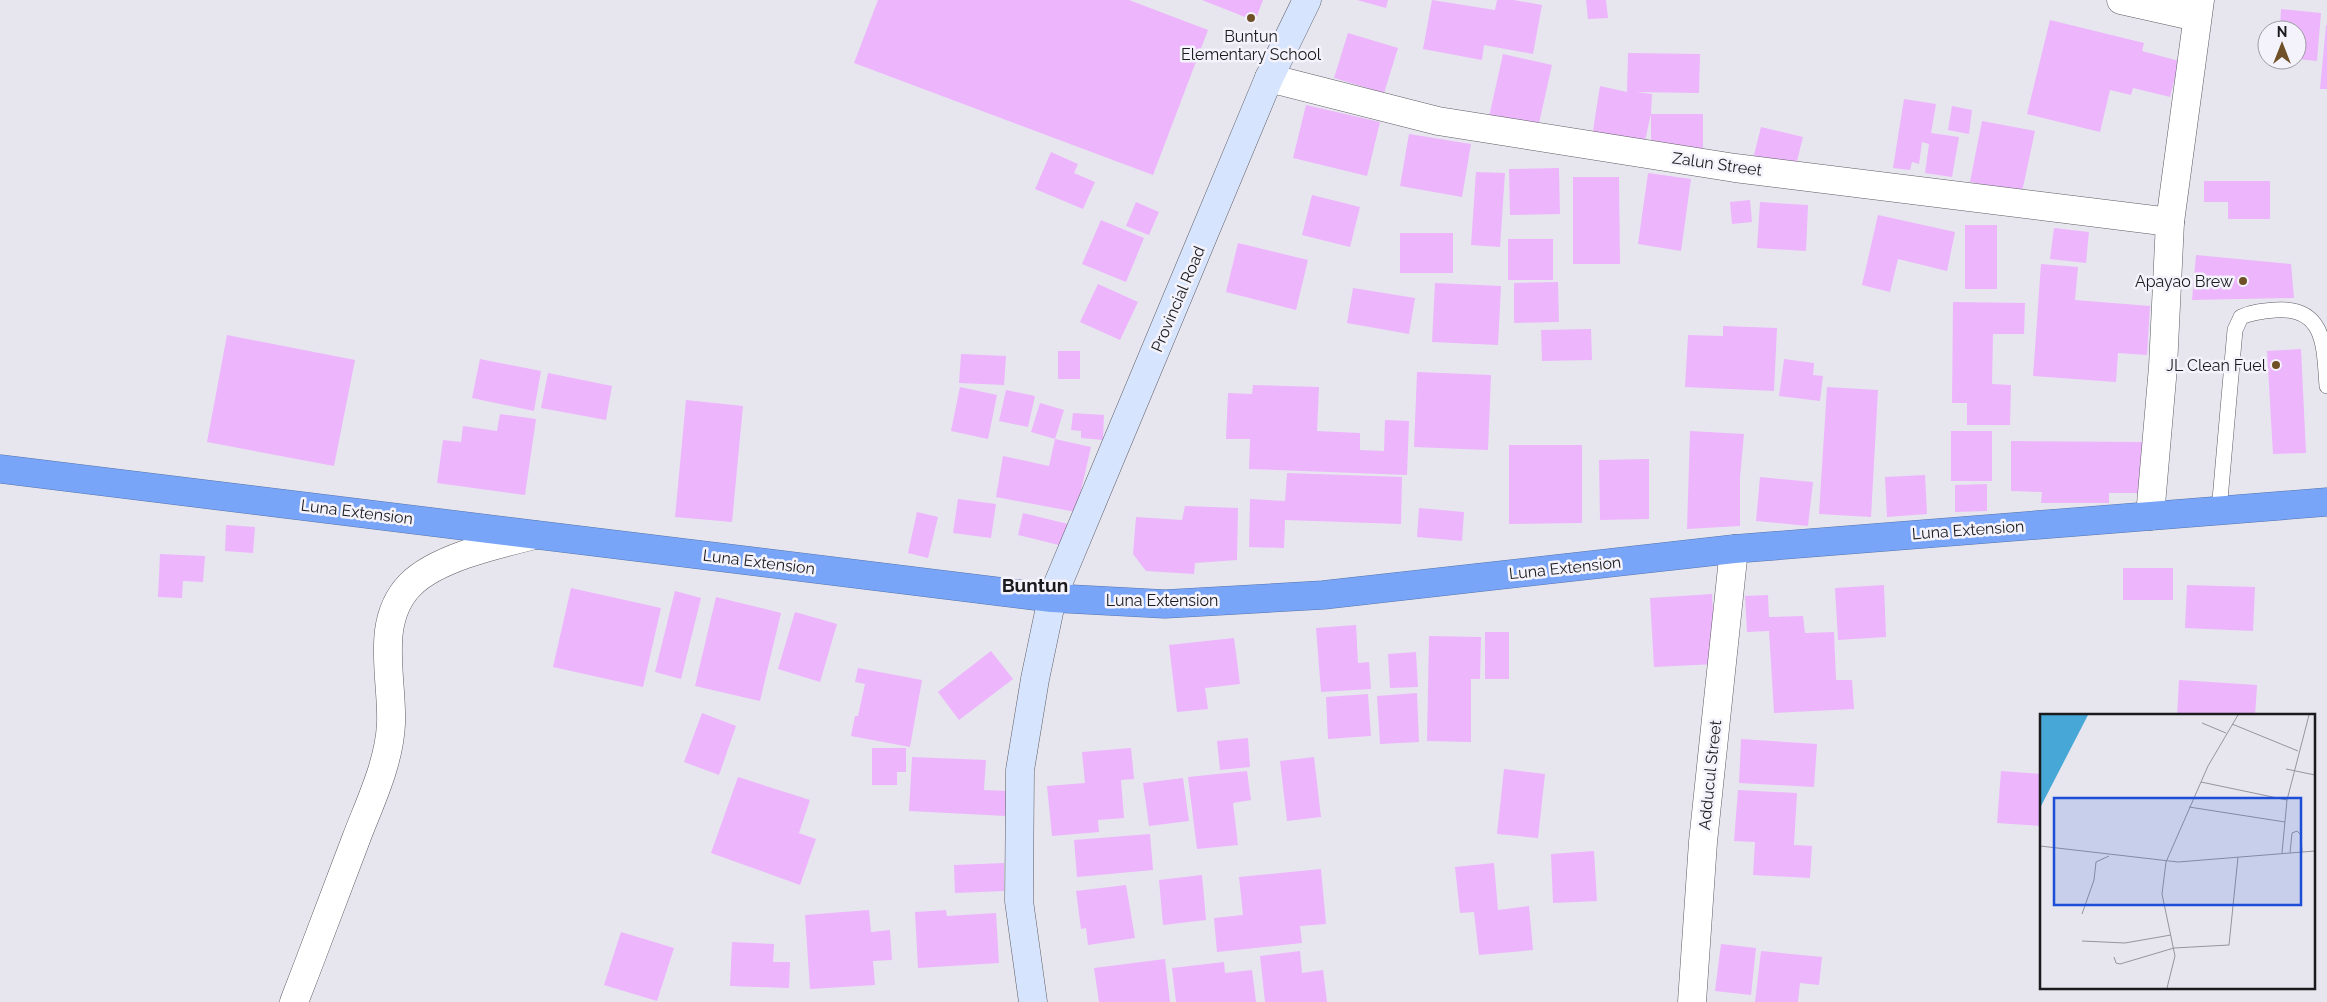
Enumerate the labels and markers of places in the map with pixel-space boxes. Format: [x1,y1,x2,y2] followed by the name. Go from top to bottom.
[1245,12,1257,24] marker: Buntun Elementary School
[1181,27,1322,64] place label: Buntun Elementary School
[2135,272,2233,291] place label: Apayao Brew
[2237,275,2249,287] marker: Apayao Brew
[2166,356,2267,375] place label: JL Clean Fuel
[2270,359,2282,371] marker: JL Clean Fuel

